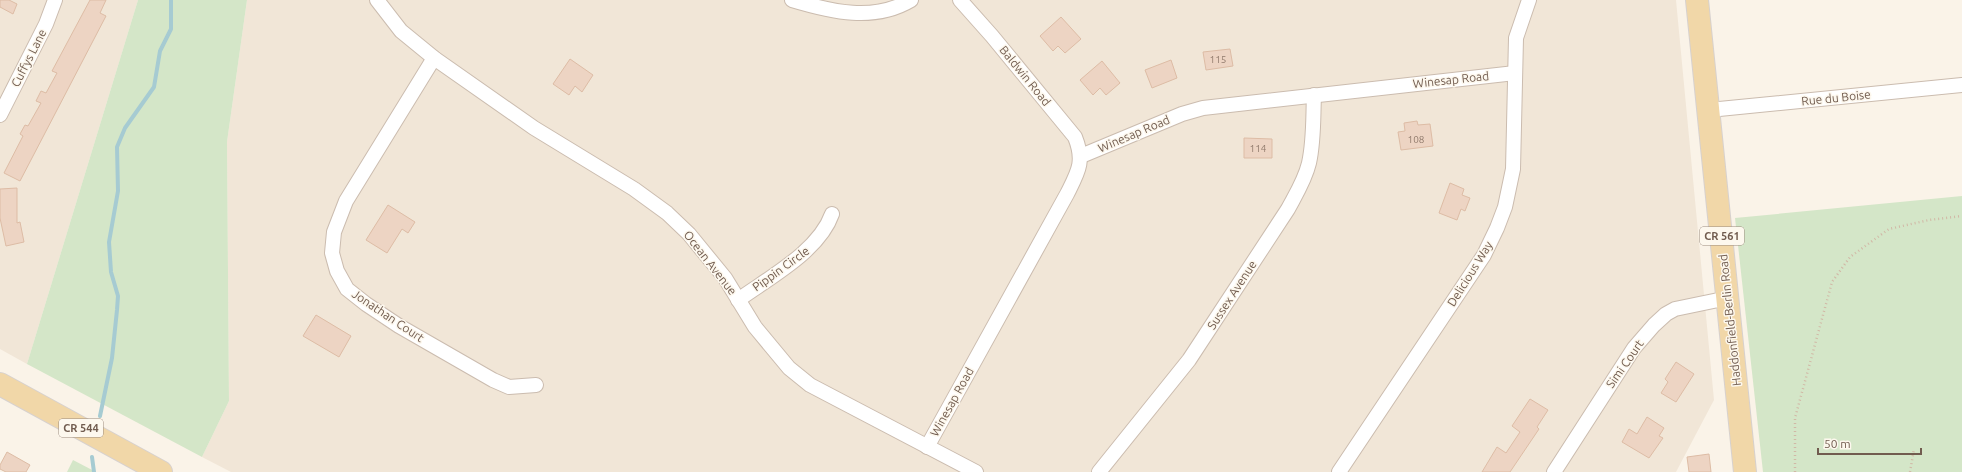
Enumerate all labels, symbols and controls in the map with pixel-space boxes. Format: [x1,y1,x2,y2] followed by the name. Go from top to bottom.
[8,27,49,89] street label: Cuffys Lane
[997,43,1054,108] street label: Baldwin Road
[1210,54,1226,65] house number: 115
[1412,69,1490,90] street label: Winesap Road
[1801,87,1871,108] street label: Rue du Boise
[1096,113,1172,154] street label: Winesap Road
[1408,134,1425,145] house number: 108
[1250,143,1267,154] house number: 114
[1700,227,1744,245] road number: CR 561
[681,228,739,297] street label: Ocean Avenue
[1444,239,1495,309] street label: Delicious Way
[750,244,812,293] street label: Pippin Circle
[1716,254,1743,387] street label: Haddonfield-Berlin Road
[1205,258,1259,332] street label: Sussex Avenue
[350,287,427,345] street label: Jonathan Court
[1603,337,1646,390] street label: Simi Court
[927,365,976,438] street label: Winesap Road
[59,419,103,437] road number: CR 544
[1818,430,1921,456] scale bar
[1824,437,1851,450] text: 50 m

